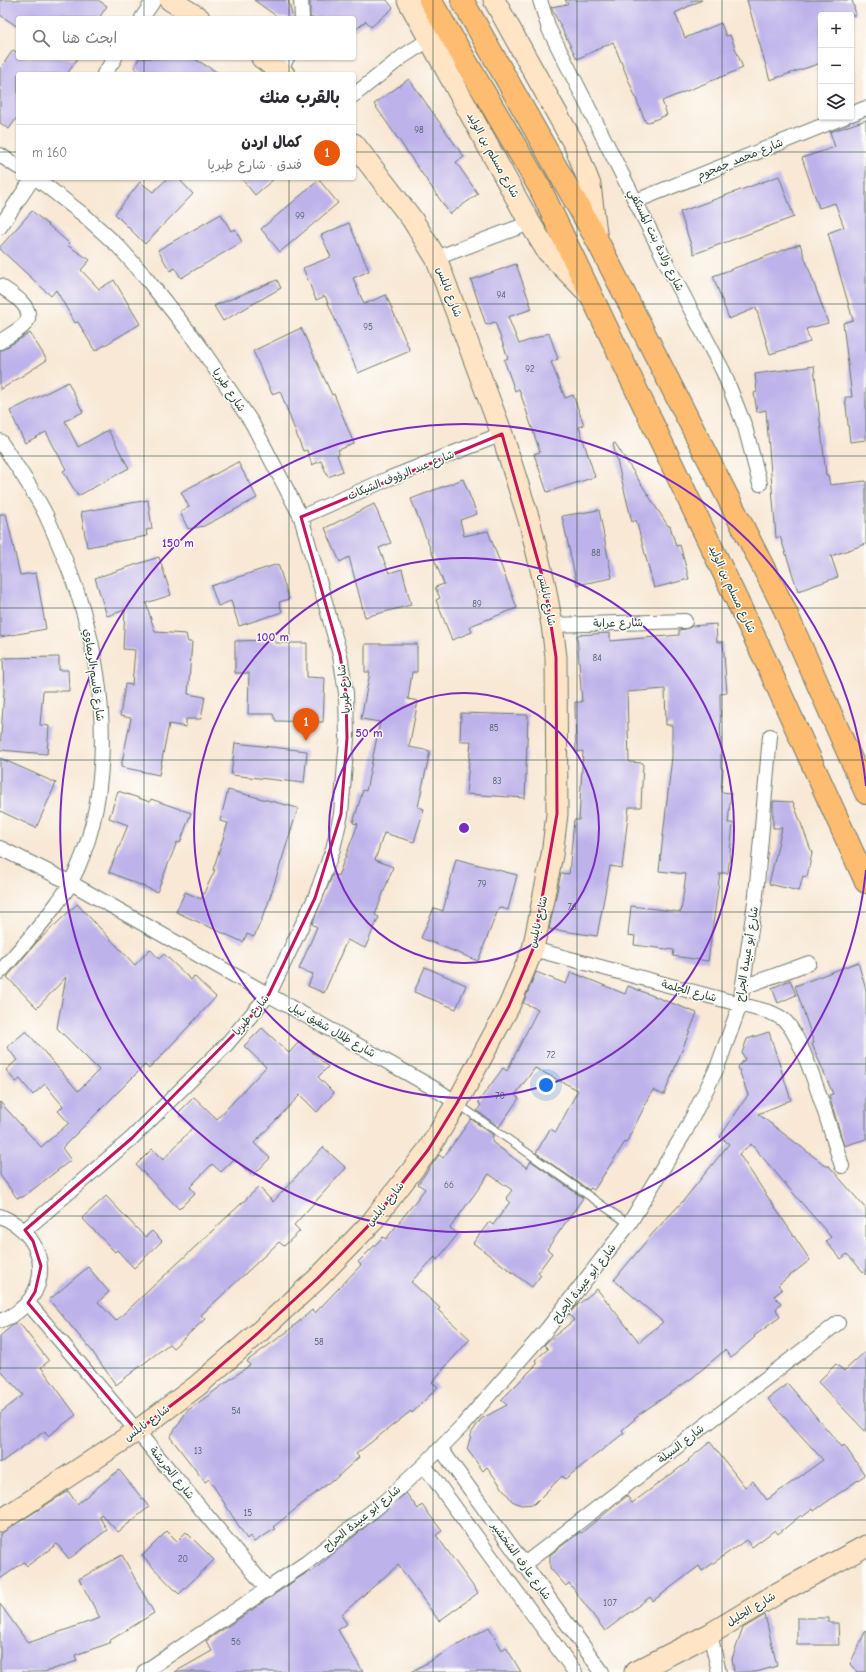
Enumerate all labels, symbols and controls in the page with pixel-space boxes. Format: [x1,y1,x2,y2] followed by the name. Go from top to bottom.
[818,12,854,120] map controls
[818,12,854,48] button: +
[16,16,356,60] search box
[30,27,52,49] icon: search
[62,29,117,47] text: ابحث هنا
[818,48,854,84] button: −
[818,84,854,120] button: layers
[259,88,340,107] text: بالقرب منك
[462,110,522,201] street label: شارع مسلم بن الوليد
[414,125,424,135] house number: 98
[241,133,302,151] text: كمال اردن
[695,136,786,184] street label: شارع محمد جمجوم
[32,145,67,160] text: 160 m
[324,145,330,160] text: 1
[208,157,302,172] text: فندق · شارع طبريا
[622,187,686,295] street label: شارع ولادة بنت المستكفي
[295,211,305,221] house number: 99
[432,265,465,320] street label: شارع نابلس
[496,290,506,300] house number: 94
[363,322,373,332] house number: 95
[525,364,535,374] house number: 92
[208,366,248,415] street label: شارع طبريا
[346,448,457,504] street label: شارع عبد الرؤوف الشيكات
[162,536,194,550] text: 150 m
[704,543,758,636] street label: شارع مسلم بن الوليد
[591,548,601,558] house number: 88
[534,573,558,628] street label: شارع نابلس
[472,599,482,609] house number: 89
[593,616,643,632] street label: شارع عرابة
[79,628,107,722] street label: شارع قاسم الريماوي
[257,630,289,644] text: 100 m
[593,653,602,663] house number: 84
[335,664,355,714] street label: شارع طبريا
[293,708,319,741] pin: 1
[489,723,499,733] house number: 85
[355,726,383,740] text: 50 m
[492,776,502,786] house number: 83
[457,821,471,835] centre of rings
[477,879,487,889] house number: 79
[526,895,552,950] street label: شارع نابلس
[567,902,577,912] house number: 76
[733,906,763,1003] street label: شارع أبو عبيدة الجراح
[659,977,718,1007] street label: شارع الجلمة
[230,992,273,1039] street label: شارع طبريا
[285,1000,378,1062] street label: شارع طلال شفيق نبيل
[547,1050,556,1060] house number: 72
[536,1075,556,1095] your location
[495,1091,505,1101] house number: 70
[363,1179,408,1230] street label: شارع نابلس
[444,1180,454,1190] house number: 66
[549,1241,620,1326] street label: شارع أبو عبيدة الجراح
[314,1337,324,1347] house number: 58
[122,1402,173,1445] street label: شارع نابلس
[231,1406,241,1416] house number: 54
[655,1422,708,1468] street label: شارع السيلة
[145,1444,197,1503] street label: شارع الجريشة
[194,1446,202,1456] house number: 13
[321,1483,405,1555] street label: شارع أبو عبيدة الجراح
[244,1508,252,1518] house number: 15
[486,1519,553,1603] street label: شارع عارف الشخشير
[178,1554,188,1564] house number: 20
[724,1589,779,1630] street label: شارع الجليل
[603,1598,617,1608] house number: 107
[231,1637,241,1647] house number: 56

